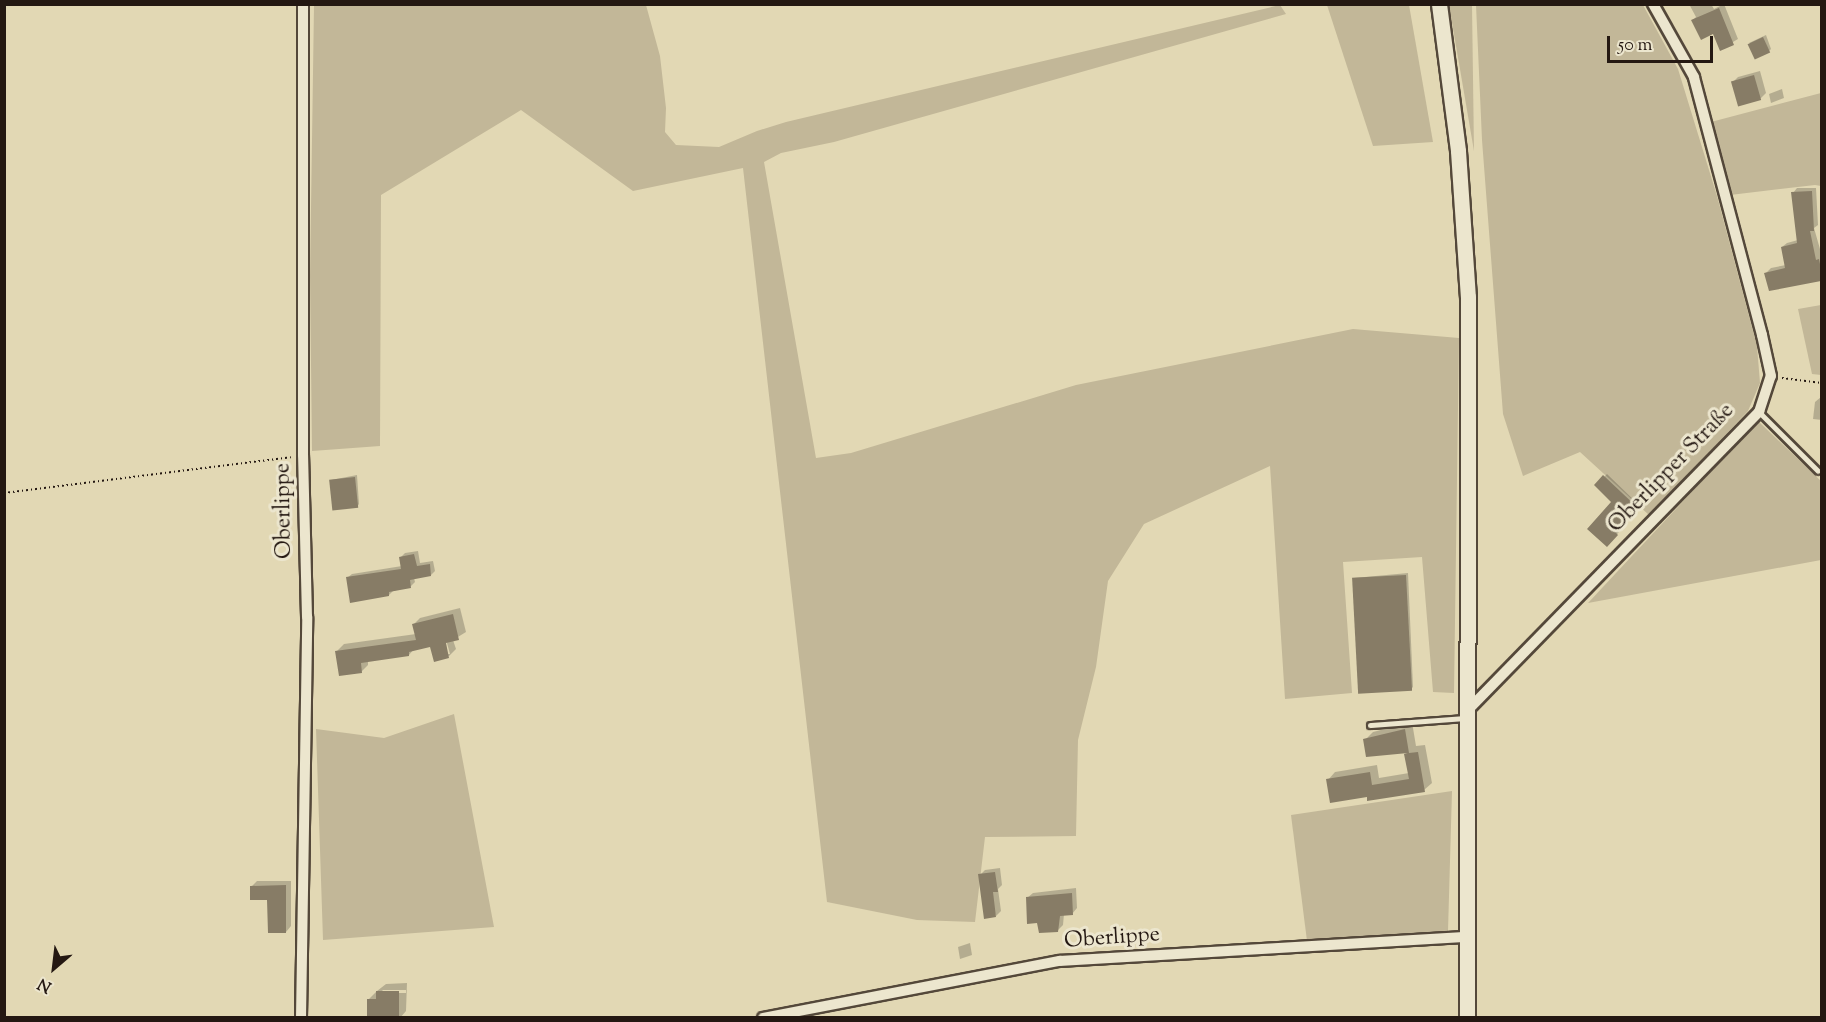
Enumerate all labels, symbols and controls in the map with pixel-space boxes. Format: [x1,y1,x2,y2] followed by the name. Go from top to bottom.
[1610,24,1716,62] scale bar
[1618,33,1652,59] text: 50 m
[1604,399,1740,539] street label: Oberlipper Straße
[271,463,299,559] street label: Oberlippe
[1063,922,1161,956] street label: Oberlippe
[24,938,84,998] north arrow
[34,971,56,997] text: N

